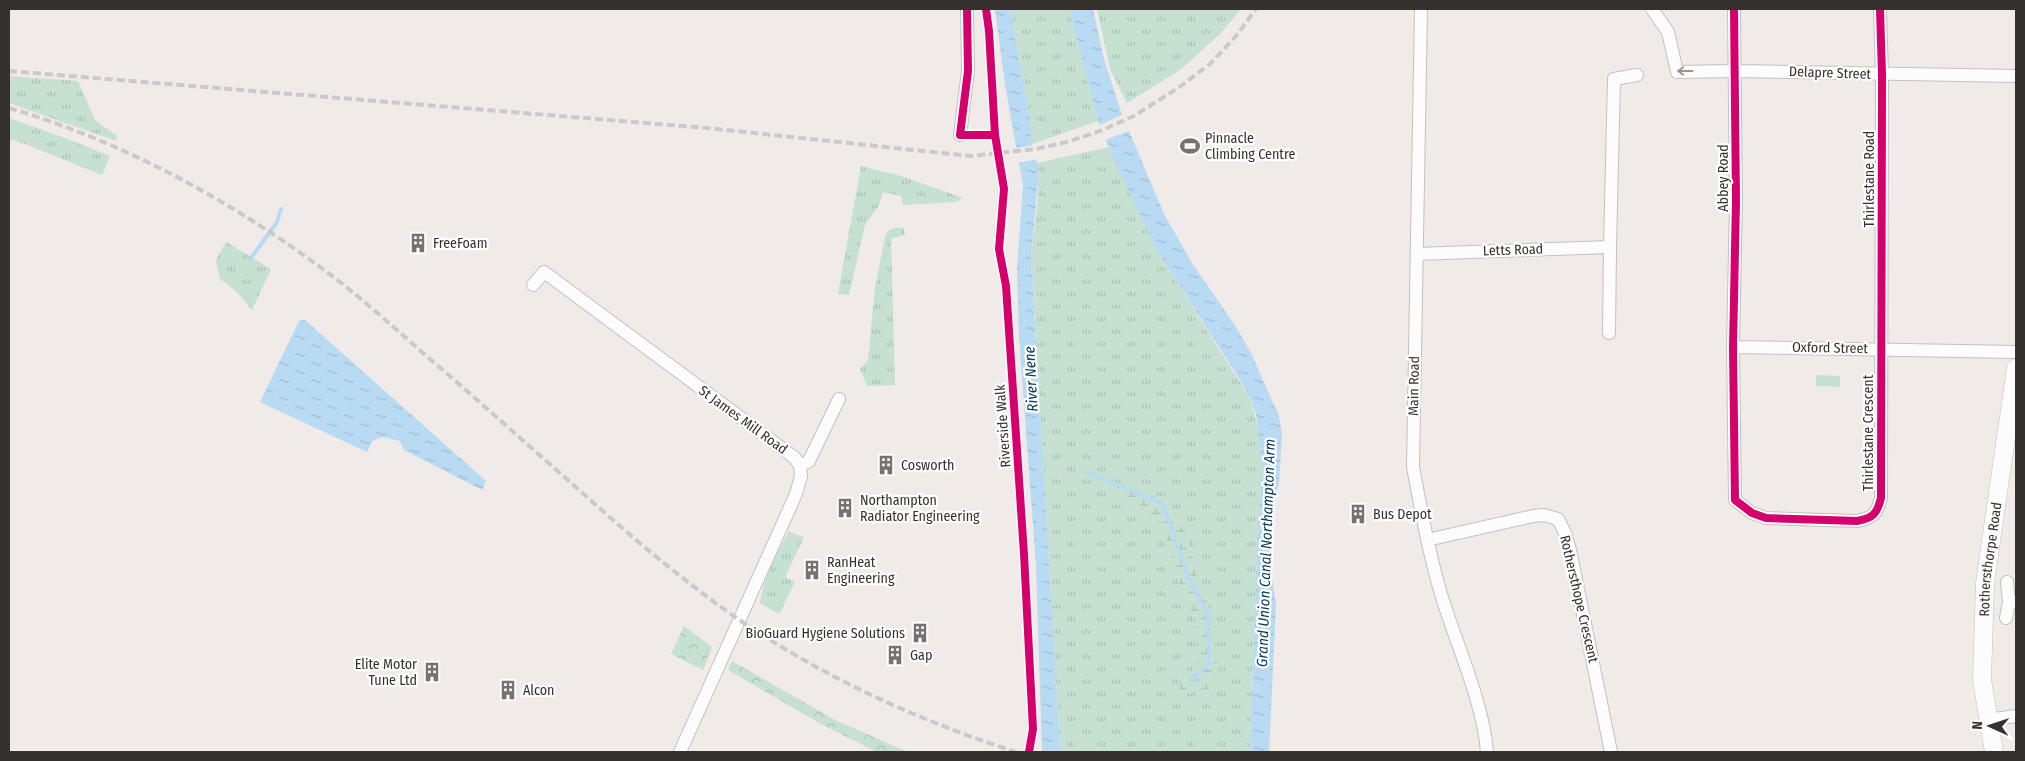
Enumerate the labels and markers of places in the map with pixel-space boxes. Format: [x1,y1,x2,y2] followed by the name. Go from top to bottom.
[1205,130,1295,163] place label: Pinnacle Climbing Centre
[1179,135,1201,157] sports icon: Pinnacle Climbing Centre
[407,232,429,254] building icon: FreeFoam
[433,235,487,252] place label: FreeFoam
[875,454,897,476] building icon: Cosworth
[901,457,954,474] place label: Cosworth
[860,492,980,525] place label: Northampton Radiator Engineering
[834,497,856,519] building icon: Northampton Radiator Engineering
[1347,503,1369,525] building icon: Bus Depot
[1373,506,1432,523] place label: Bus Depot
[827,554,895,587] place label: RanHeat Engineering
[801,559,823,581] building icon: RanHeat Engineering
[909,622,931,644] building icon: BioGuard Hygiene Solutions
[745,625,905,642] place label: BioGuard Hygiene Solutions
[884,644,906,666] building icon: Gap
[910,647,932,664] place label: Gap
[355,656,417,689] place label: Elite Motor Tune Ltd
[421,661,443,683] building icon: Elite Motor Tune Ltd
[497,679,519,701] building icon: Alcon
[523,682,554,699] place label: Alcon

